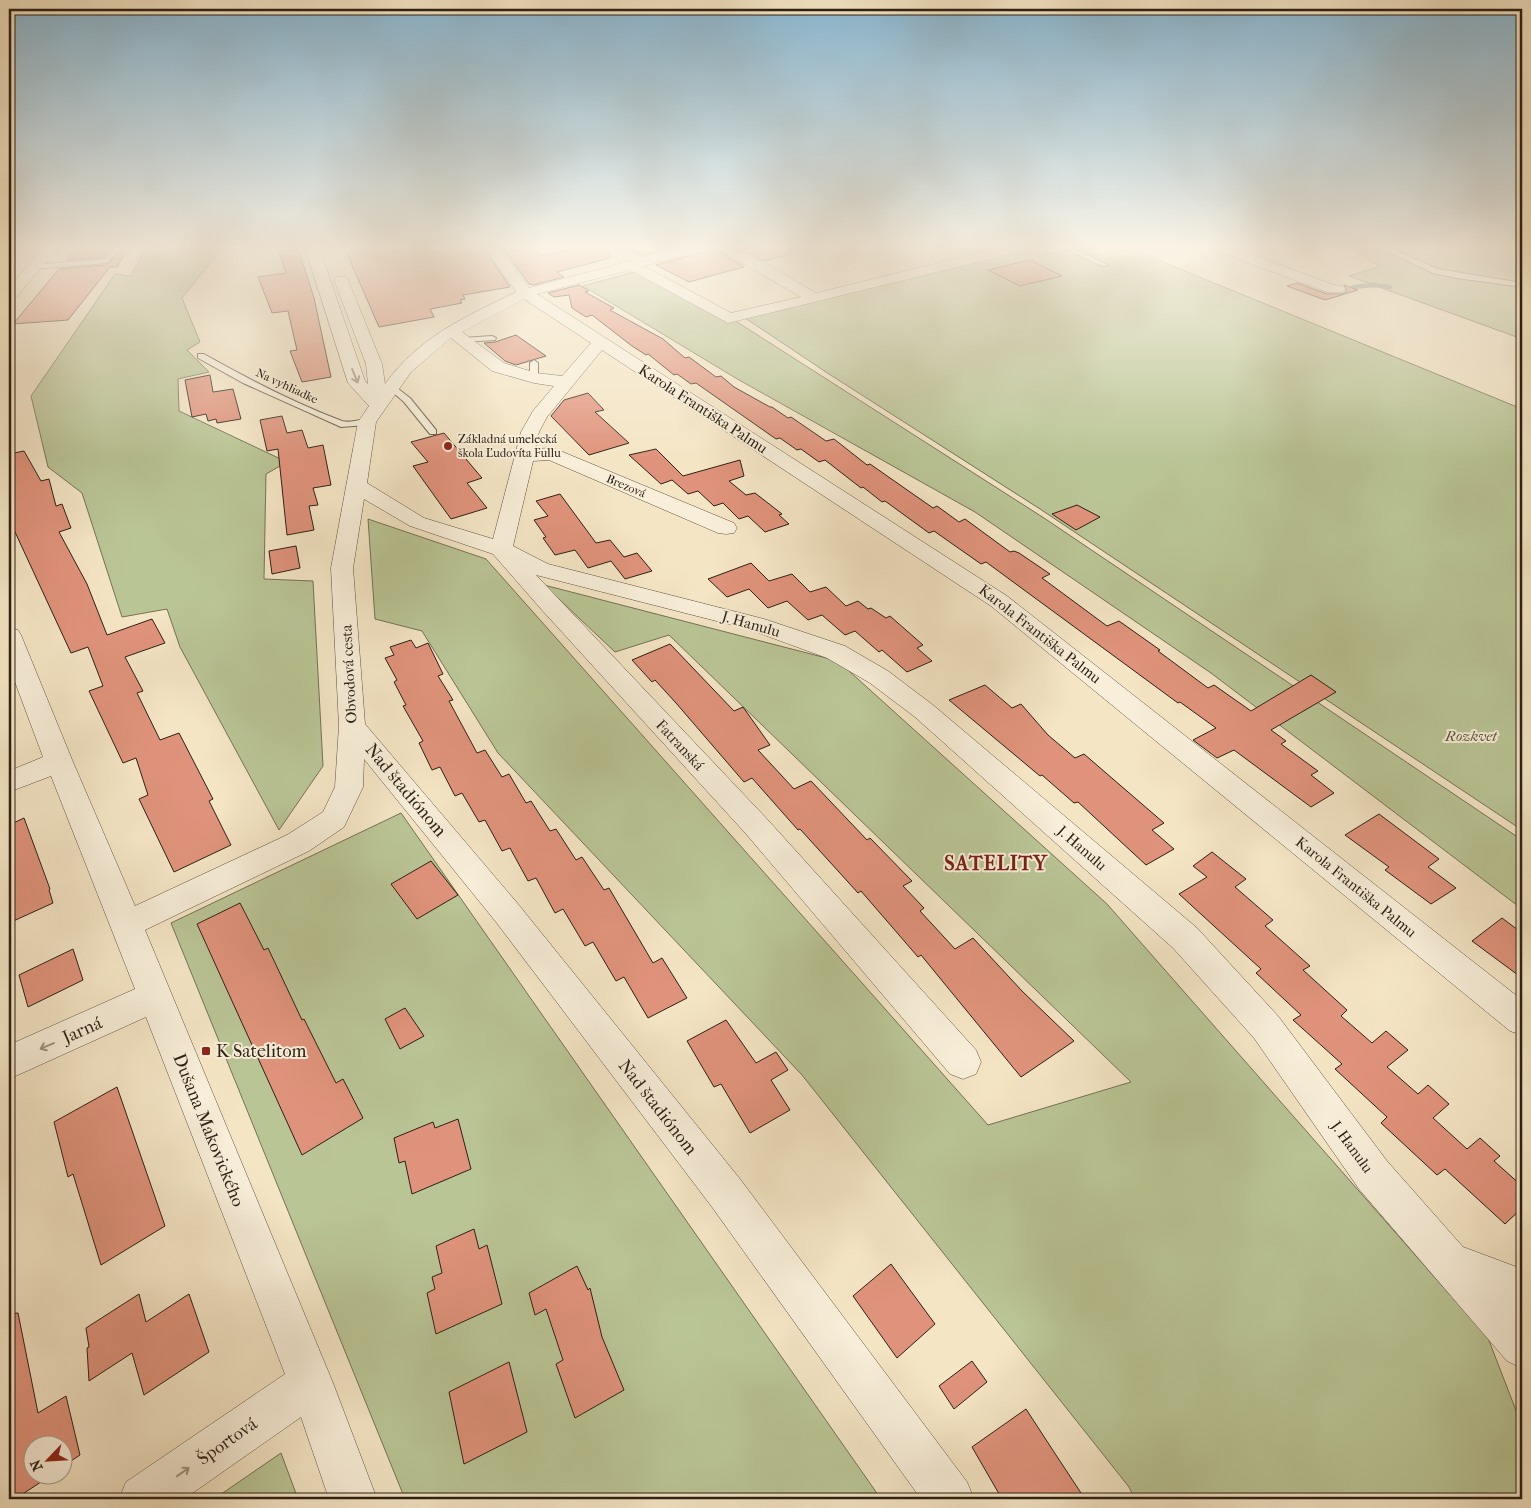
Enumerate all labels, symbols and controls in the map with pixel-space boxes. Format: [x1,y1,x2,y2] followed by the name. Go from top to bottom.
[635,361,771,458] street label: Karola Františka Palmu
[254,366,320,407] street label: Na vyhliadke
[351,368,361,383] one-way arrow
[458,432,561,460] place label: Základná umelecká škola Ľudovíta Fullu
[442,440,454,452] marker: Základná umelecká škola Ľudovíta Fullu
[604,471,648,501] street label: Brezová
[975,581,1105,688] street label: Karola Františka Palmu
[719,607,783,641] street label: J. Hanulu
[337,623,361,724] street label: Obvodová cesta
[652,716,709,775] street label: Fatranská
[1444,727,1498,745] park label: Rozkvet
[361,740,451,841] street label: Nad štadiónom
[1053,821,1111,875] street label: J. Hanulu
[1292,833,1420,942] street label: Karola Františka Palmu
[944,852,1048,875] district label: SATELITY
[57,1012,106,1049] street label: Jarná
[40,1041,55,1051] one-way arrow
[216,1041,306,1062] place label: K Satelitom
[200,1045,212,1057] marker: K Satelitom
[168,1051,249,1210] street label: Dušana Makovického
[614,1056,701,1159] street label: Nad štadiónom
[1327,1117,1377,1177] street label: J. Hanulu
[192,1411,262,1470] street label: Športová
[22,1436,72,1486] north arrow
[27,1457,47,1474] text: N
[176,1467,190,1477] one-way arrow

